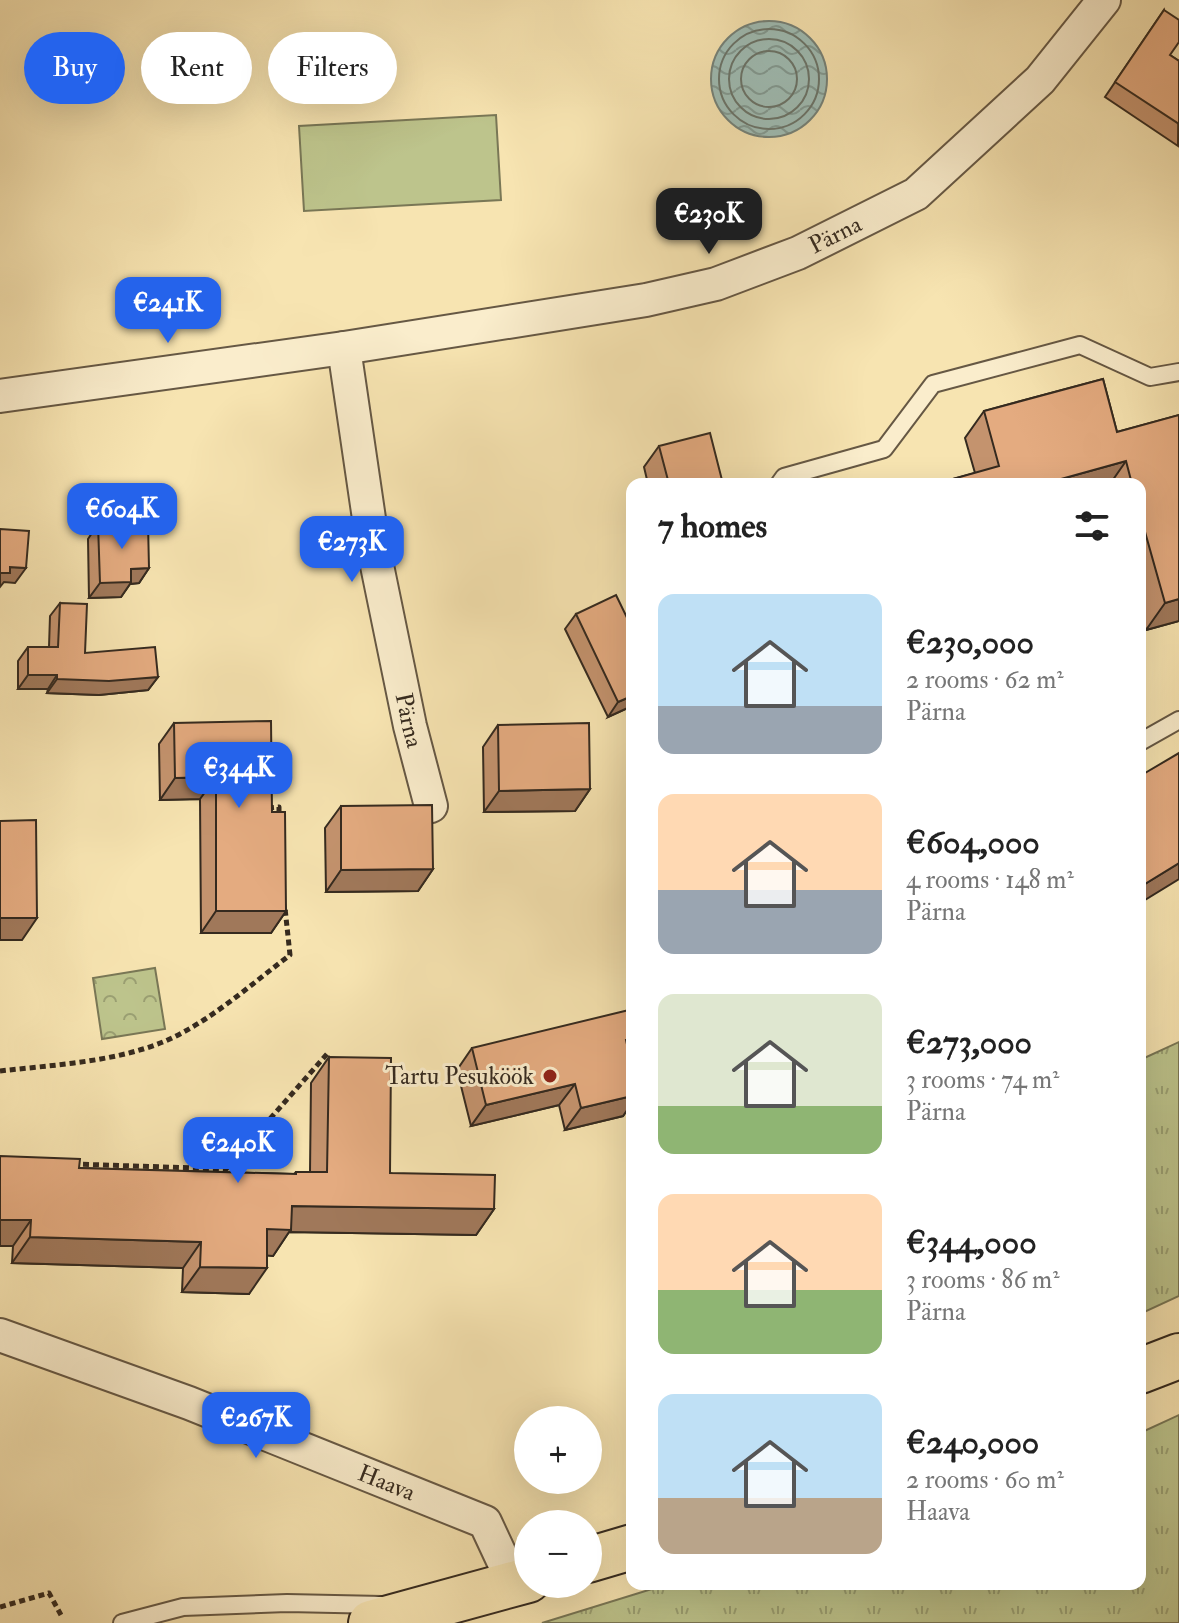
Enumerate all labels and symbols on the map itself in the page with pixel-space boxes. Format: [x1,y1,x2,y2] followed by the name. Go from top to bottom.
[653,188,765,256] pin: €230K
[803,208,868,261] street label: Pärna
[112,277,224,345] pin: €241K
[66,483,178,551] pin: €604K
[296,516,408,584] pin: €273K
[388,690,431,752] street label: Pärna
[183,742,295,810] pin: €344K
[385,1061,534,1092] place label: Tartu Pesuköök
[541,1067,559,1085] marker: Tartu Pesuköök
[182,1117,294,1185] pin: €240K
[200,1392,312,1460] pin: €267K
[354,1457,421,1508] street label: Haava

